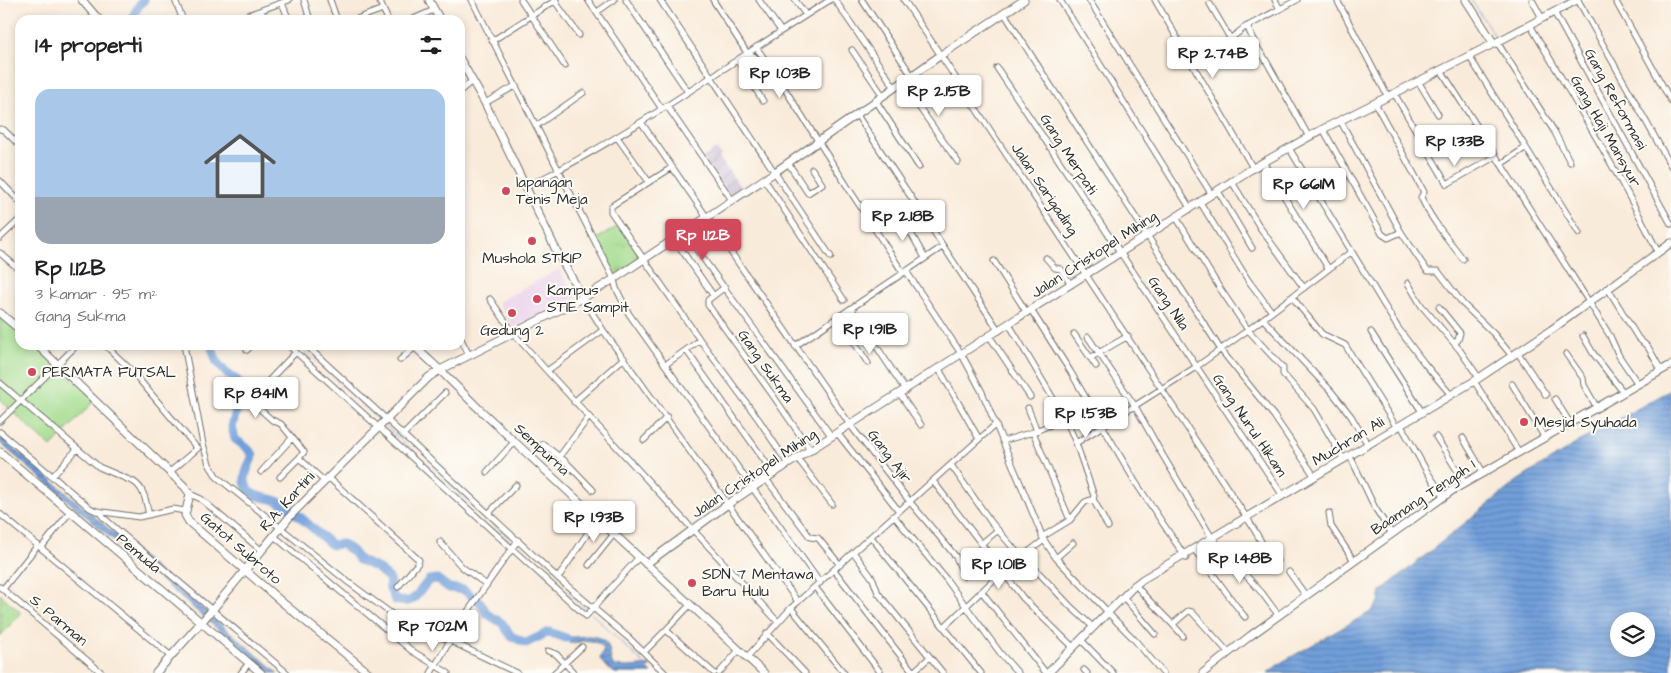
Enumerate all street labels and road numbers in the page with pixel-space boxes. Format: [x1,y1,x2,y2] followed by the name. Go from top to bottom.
[1578,45,1652,155] street label: Gang Reformasi
[1564,71,1646,192] street label: Gang Haji Mansyur
[1034,110,1103,200] street label: Gang Merpati
[1005,139,1083,240] street label: Jalan Sarigading
[1027,206,1162,304] street label: Jalan Cristopel Mihing
[1142,272,1195,335] street label: Gang Nila
[732,325,799,408] street label: Gang Sukma
[1206,369,1292,482] street label: Gang Nurul Hikam
[1308,411,1389,471] street label: Muchran Ali
[509,418,574,481] street label: Sempurna
[688,424,822,524] street label: Jalan Cristopel Mihing
[862,425,917,488] street label: Gang Ajir
[1367,455,1480,541] street label: Baamang Tengah 1
[255,466,320,536] street label: R.A. Kartini
[195,507,286,590] street label: Gatot Subroto
[112,529,166,578] street label: Pemuda
[25,590,93,651] street label: S. Parman

